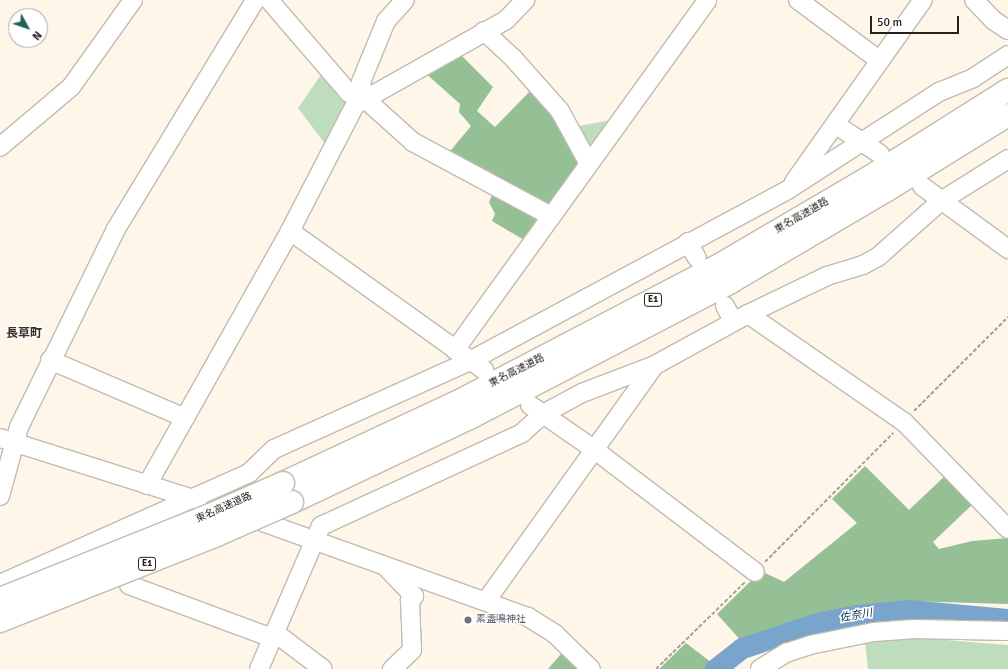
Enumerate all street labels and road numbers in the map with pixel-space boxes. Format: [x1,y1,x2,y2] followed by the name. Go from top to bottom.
[773,196,831,236] street label: 東名高速道路
[643,293,663,307] road number: E1
[488,352,546,390] street label: 東名高速道路
[194,490,254,526] street label: 東名高速道路
[137,557,157,571] road number: E1

